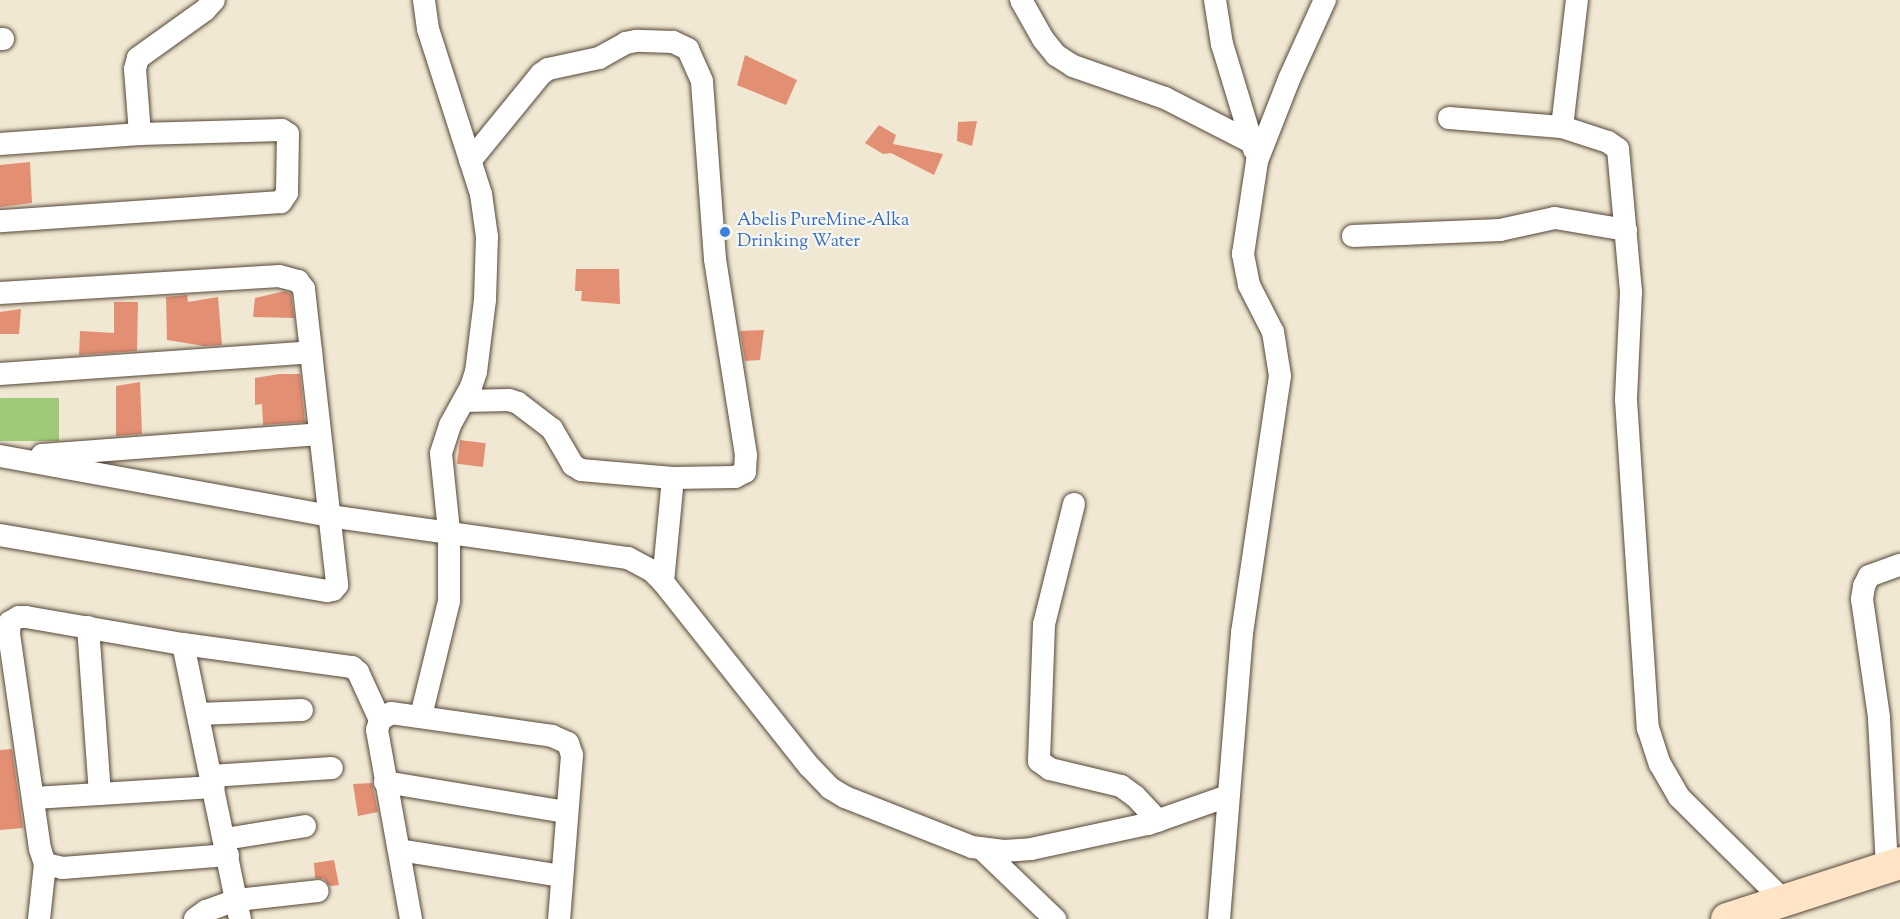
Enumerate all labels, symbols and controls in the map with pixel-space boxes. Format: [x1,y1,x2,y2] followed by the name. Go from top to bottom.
[737,211,909,254] place label: Abelis PureMine-Alka Drinking Water
[718,225,732,239] marker: Abelis PureMine-Alka Drinking Water

